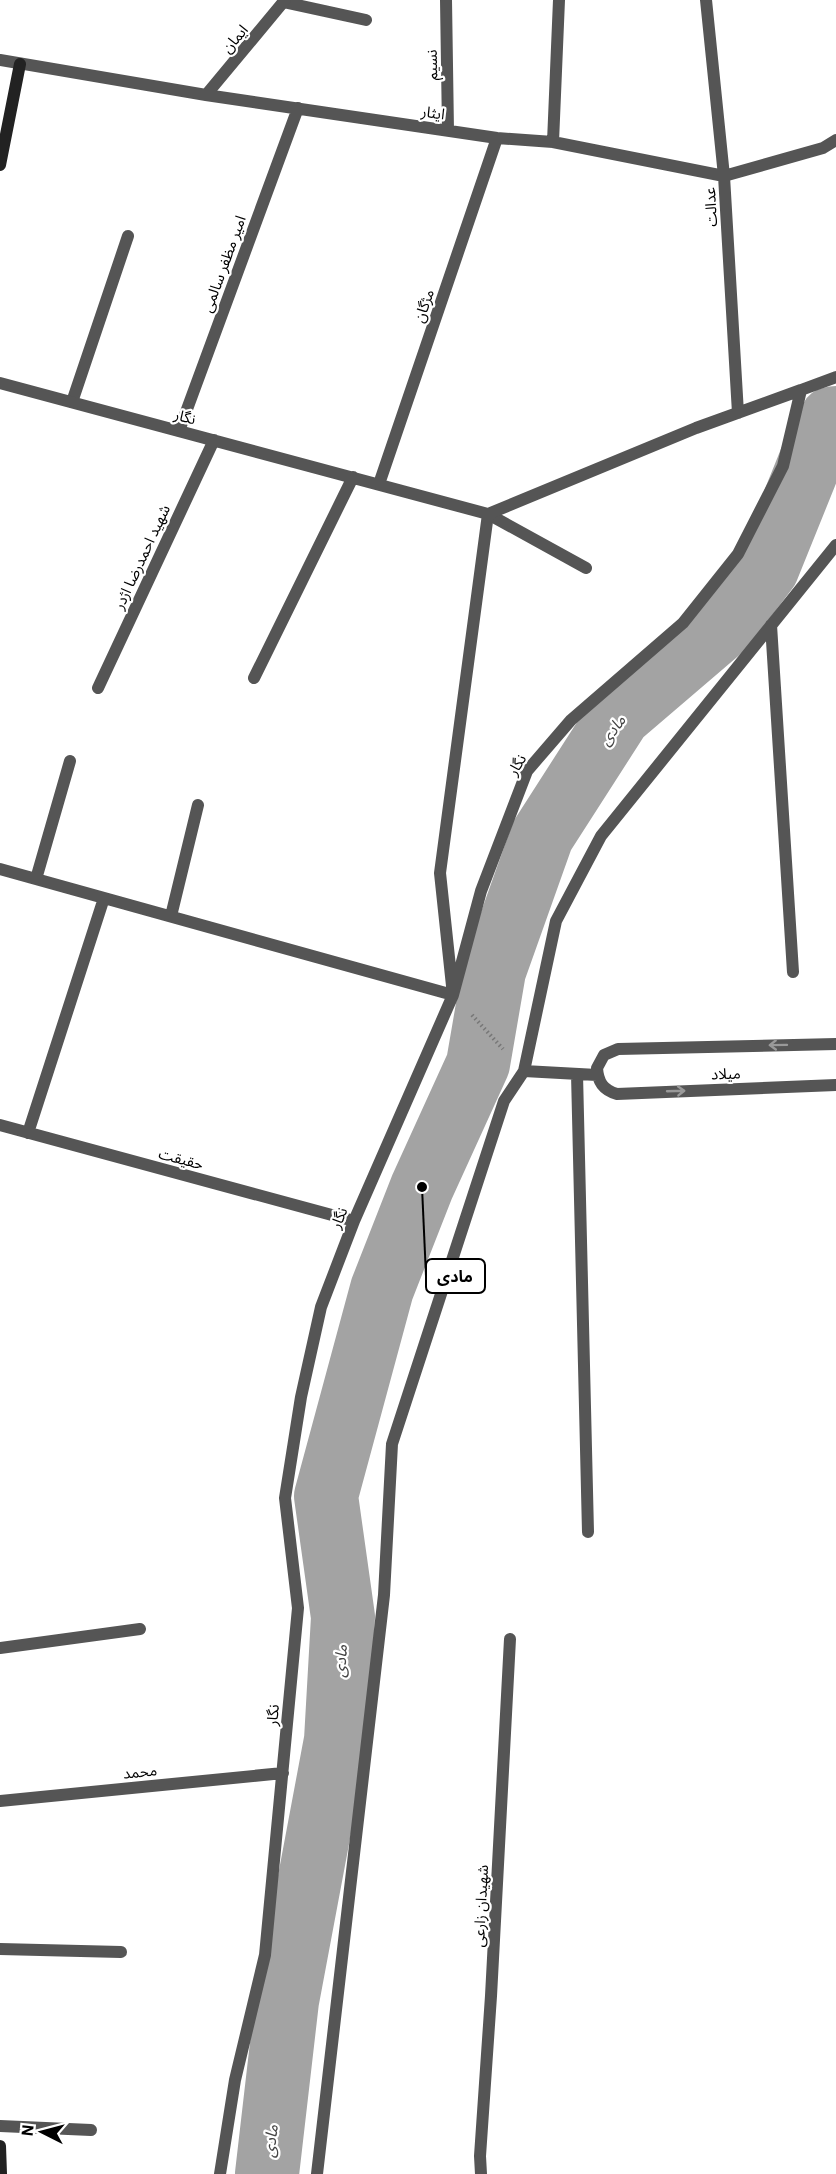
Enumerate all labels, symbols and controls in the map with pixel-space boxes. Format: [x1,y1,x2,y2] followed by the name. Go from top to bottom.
[217,21,252,57] street label: ایمان
[422,49,443,81] street label: نسیم
[419,101,446,124] street label: ایثار
[700,186,721,227] street label: عدالت
[197,213,250,315] street label: امیر مظفر سالمی
[409,287,438,325] street label: مژگان
[171,404,198,428] street label: نگار
[109,501,174,613] street label: شهید احمدرضا اژدر
[594,710,630,749] water label: مادی
[502,751,530,780] street label: نگار
[768,1040,788,1051] one-way arrow
[711,1063,741,1084] street label: میلاد
[665,1086,685,1097] one-way arrow
[157,1143,206,1174] street label: حقیقت
[325,1204,351,1232] street label: نگار
[426,1259,485,1293] callout: مادی
[437,1266,473,1286] text: مادی
[329,1643,351,1678] water label: مادی
[262,1703,283,1728] street label: نگار
[122,1760,158,1783] street label: محمد
[469,1864,492,1948] street label: شهیدان زارعی
[12,2102,72,2162] north arrow
[258,2123,282,2159] water label: مادی
[17,2124,38,2137] text: N

